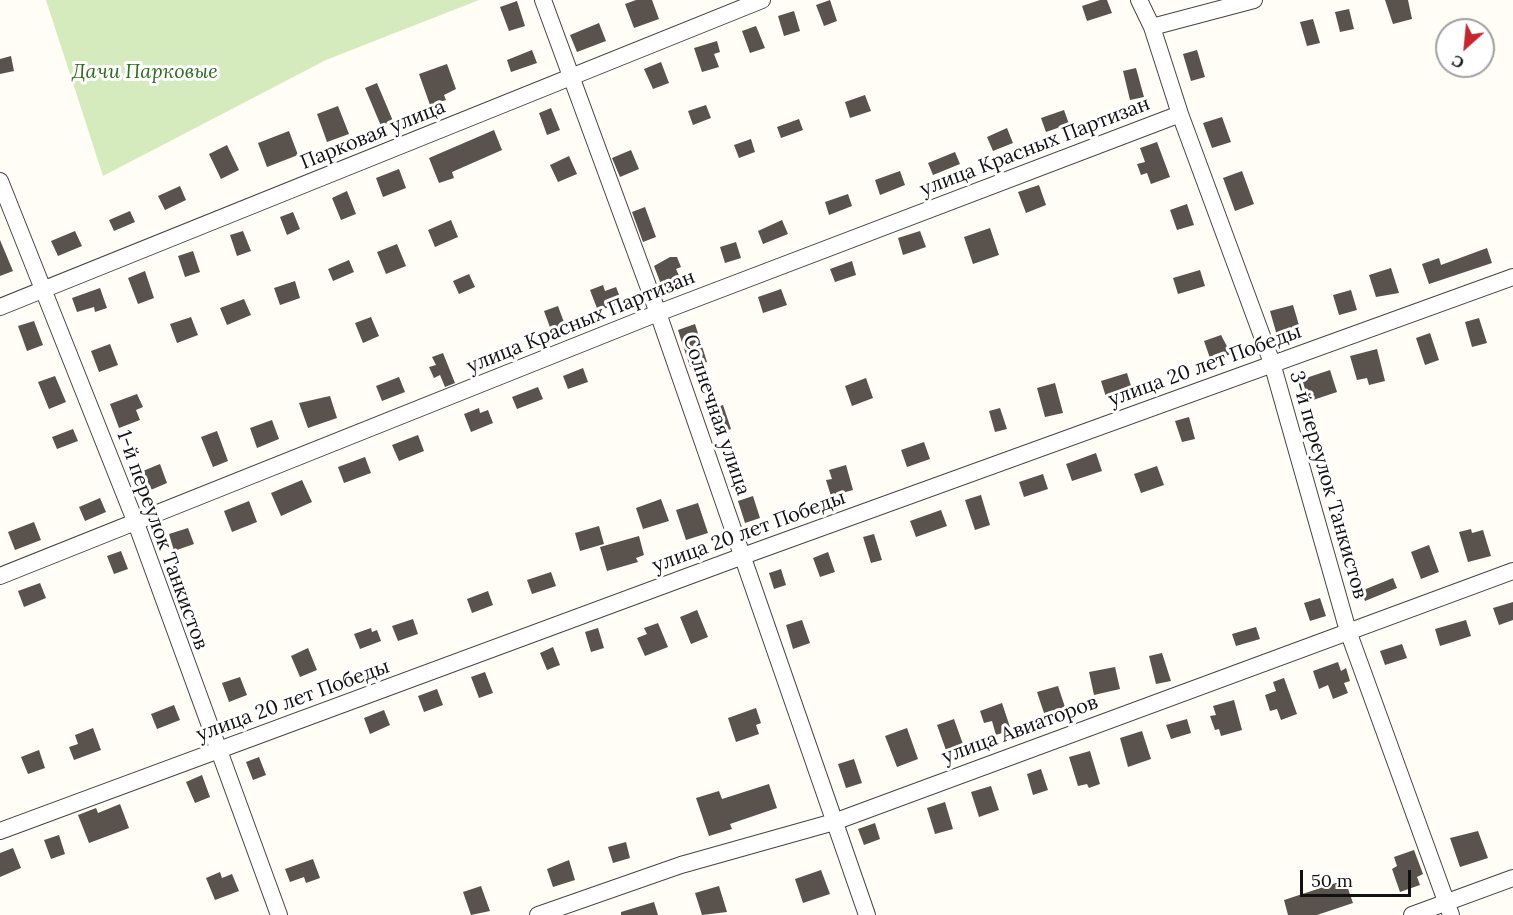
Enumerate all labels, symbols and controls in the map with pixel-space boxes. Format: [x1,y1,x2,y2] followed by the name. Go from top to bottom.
[1435,18,1495,78] north arrow
[1448,51,1467,74] text: С
[72,60,218,84] park label: Дачи Парковые
[917,92,1153,202] street label: улица Красных Партизан
[297,95,449,175] street label: Парковая улица
[463,265,699,379] street label: улица Красных Партизан
[1105,320,1305,412] street label: улица 20 лет Победы
[677,331,755,499] street label: Солнечная улица
[1284,368,1372,602] street label: 3-й переулок Танкистов
[111,427,213,653] street label: 1-й переулок Танкистов
[649,486,849,578] street label: улица 20 лет Победы
[193,655,393,747] street label: улица 20 лет Победы
[939,691,1101,769] street label: улица Авиаторов
[1303,858,1414,896] scale bar
[1311,869,1353,892] text: 50 m

